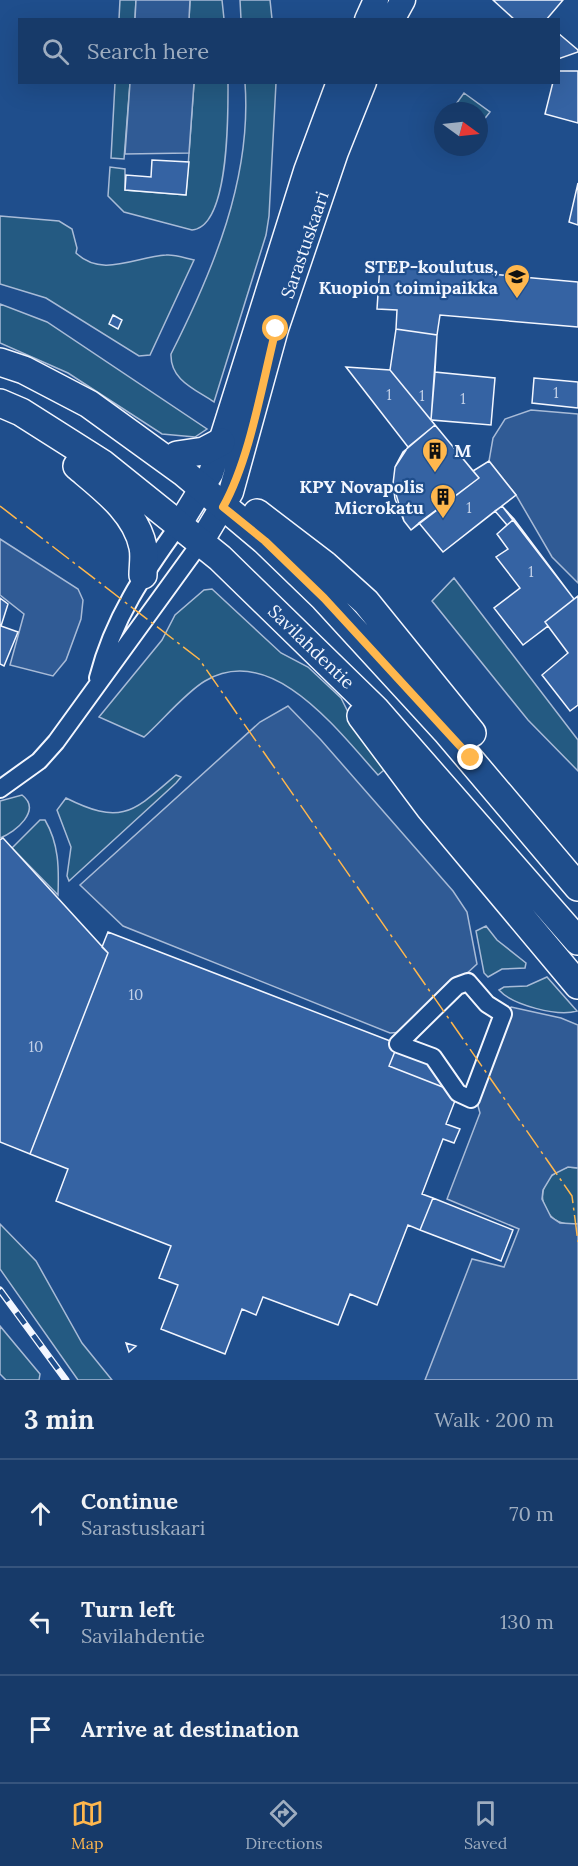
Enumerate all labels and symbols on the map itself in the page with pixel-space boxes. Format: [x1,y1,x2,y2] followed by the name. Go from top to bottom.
[434,102,488,156] north arrow
[275,188,334,302] street label: Sarastuskaari
[318,255,499,299] place label: STEP-koulutus, Kuopion toimipaikka
[502,262,532,300] school or university icon: STEP-koulutus, Kuopion toimipaikka
[262,315,288,341] route start
[553,383,559,402] house number: 1
[386,385,392,404] house number: 1
[419,386,425,405] house number: 1
[460,389,466,408] house number: 1
[420,436,450,474] building icon: M
[454,439,472,462] place label: M
[299,475,424,519] place label: KPY Novapolis Microkatu
[428,482,458,520] building icon: KPY Novapolis Microkatu
[466,498,472,517] house number: 1
[528,562,534,581] house number: 1
[263,600,360,694] street label: Savilahdentie
[457,744,483,770] route end
[129,985,143,1004] house number: 10
[29,1037,43,1056] house number: 10

